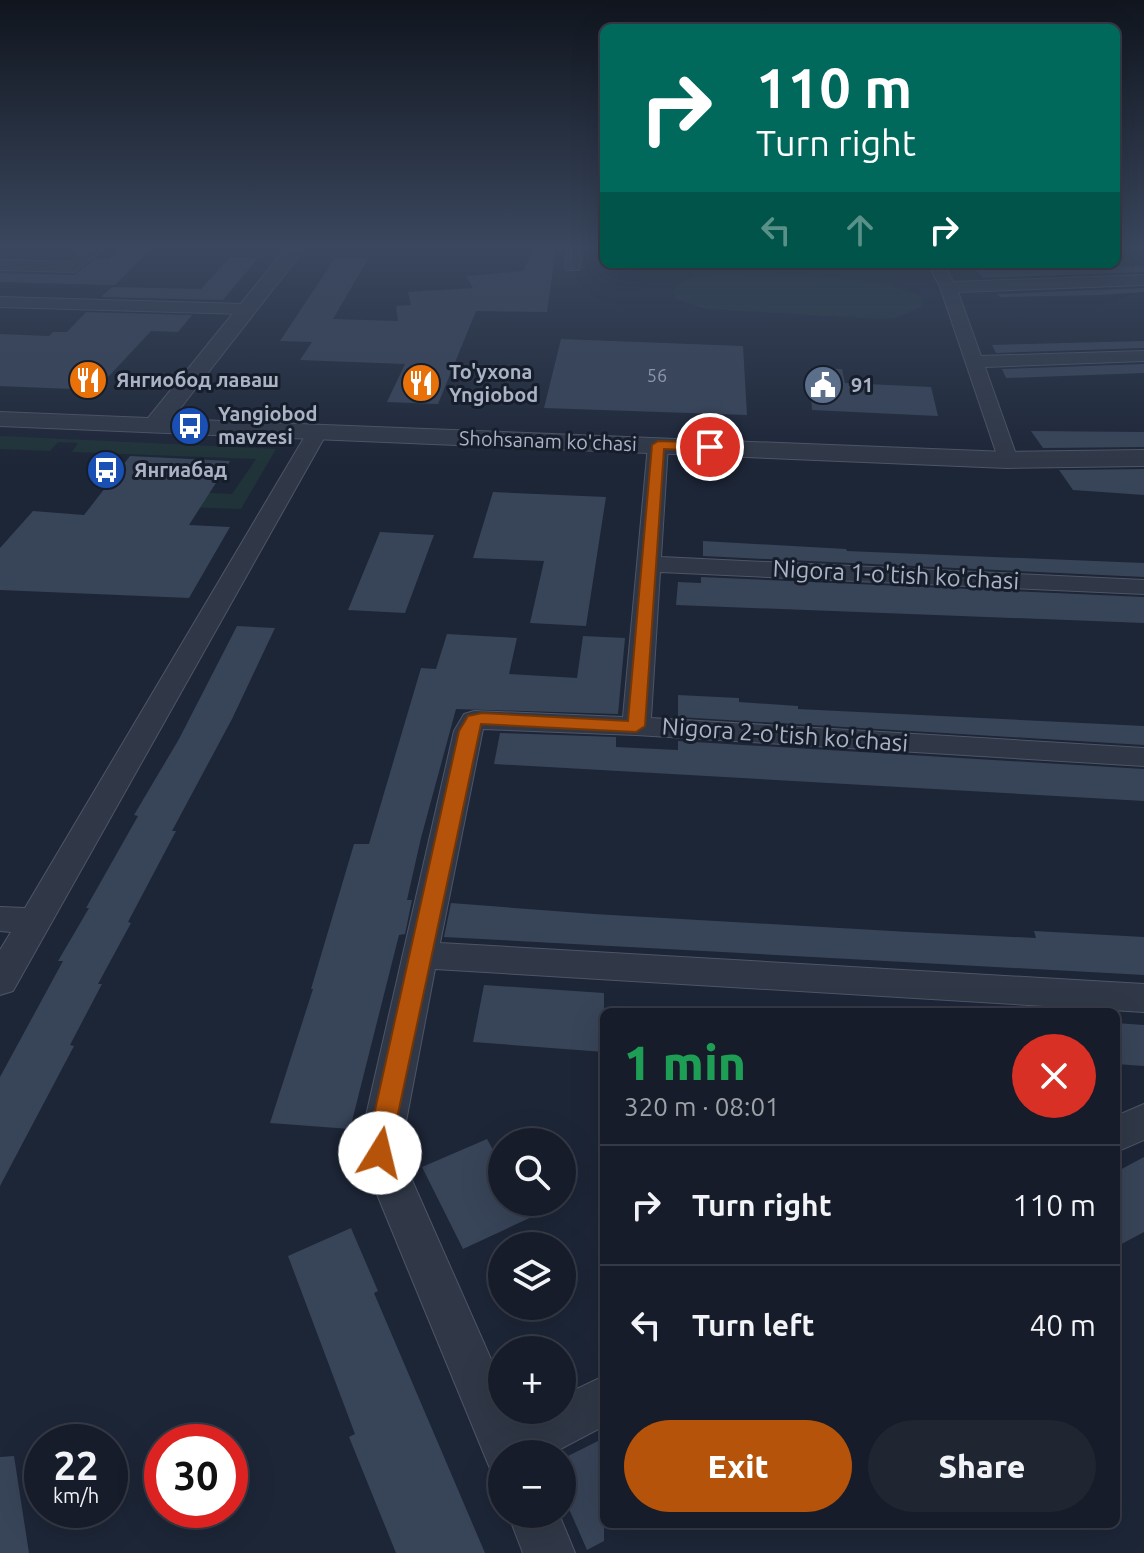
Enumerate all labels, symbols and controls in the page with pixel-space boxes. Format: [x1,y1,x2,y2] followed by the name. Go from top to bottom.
[624,56,728,160] icon: right
[756,56,912,119] text: 110 m
[756,122,916,163] text: Turn right
[754,208,798,252] icon: left
[838,208,882,252] icon: ahead
[922,208,966,252] icon: right
[67,359,109,401] restaurant icon: Янгиобод лаваш
[449,360,538,406] place label: To'yxona Yngiobod
[400,362,442,404] restaurant icon: To'yxona Yngiobod
[802,364,844,406] public building icon: 91
[647,365,667,385] house number: 56
[116,368,279,391] place label: Янгиобод лаваш
[851,373,874,396] place label: 91
[218,402,318,448] place label: Yangiobod mavzesi
[169,405,211,447] bus stop icon: Yangiobod mavzesi
[676,413,744,481] pin
[688,425,732,469] icon: arrive
[459,426,637,455] street label: Shohsanam ko'chasi
[85,449,127,491] bus stop icon: Янгиабад
[134,458,227,481] place label: Янгиабад
[772,555,1020,594] street label: Nigora 1-o'tish ko'chasi
[661,712,909,757] street label: Nigora 2-o'tish ko'chasi
[1012,1034,1096,1118] button: close
[624,1035,746,1089] text: 1 min
[624,1092,780,1121] text: 320 m · 08:01
[338,1111,422,1195] position arrow
[488,1128,576,1528] map controls
[488,1128,576,1216] button: search
[624,1183,668,1227] icon: right
[692,1188,832,1222] text: Turn right
[1012,1188,1096,1222] text: 110 m
[488,1232,576,1320] button: layers
[624,1303,668,1347] icon: left
[692,1308,814,1342] text: Turn left
[1029,1308,1096,1342] text: 40 m
[488,1336,576,1424] button: +
[624,1420,852,1512] button: Exit
[868,1420,1096,1512] button: Share
[144,1424,248,1528] speed limit sign: 30
[488,1440,576,1528] button: −
[53,1443,99,1488] text: 22
[53,1484,99,1507] text: km/h

